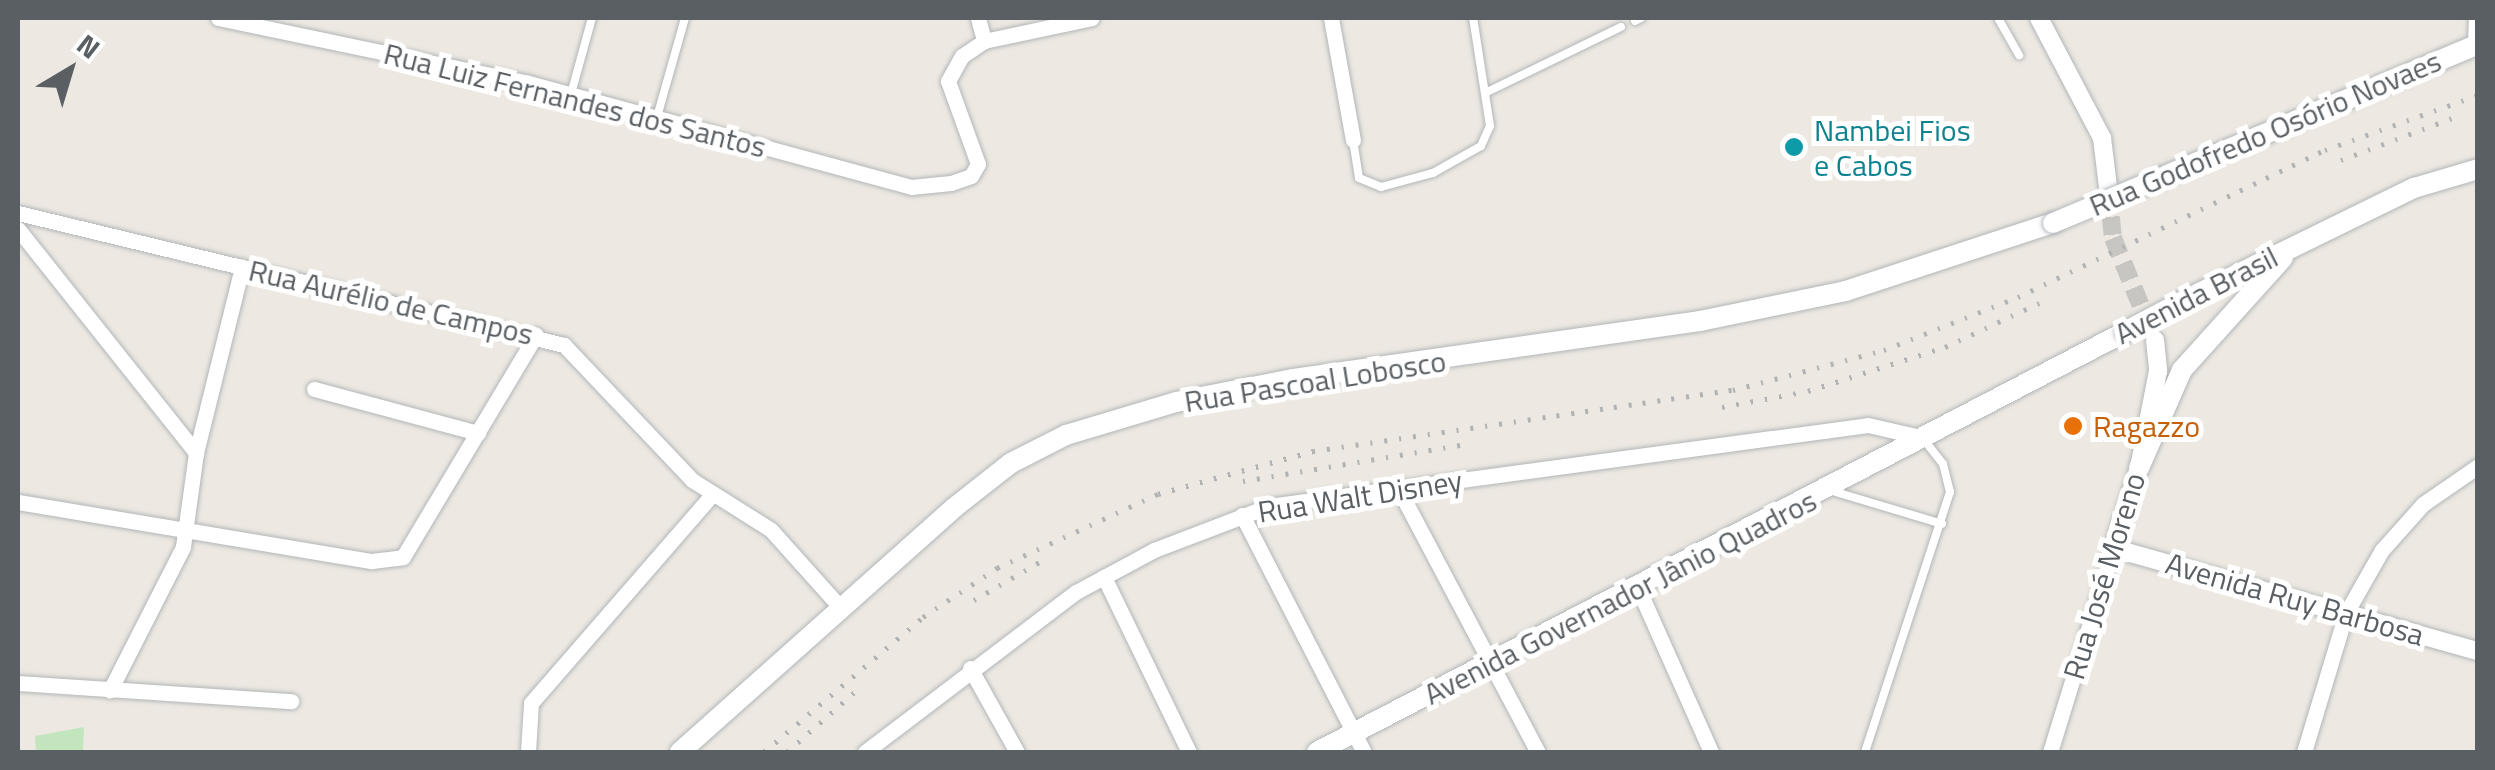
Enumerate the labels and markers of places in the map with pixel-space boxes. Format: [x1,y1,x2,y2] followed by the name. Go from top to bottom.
[1814,112,1971,182] place label: Nambei Fios e Cabos
[1783,136,1805,158] marker: Nambei Fios e Cabos
[2093,408,2200,444] place label: Ragazzo
[2062,415,2084,437] marker: Ragazzo

